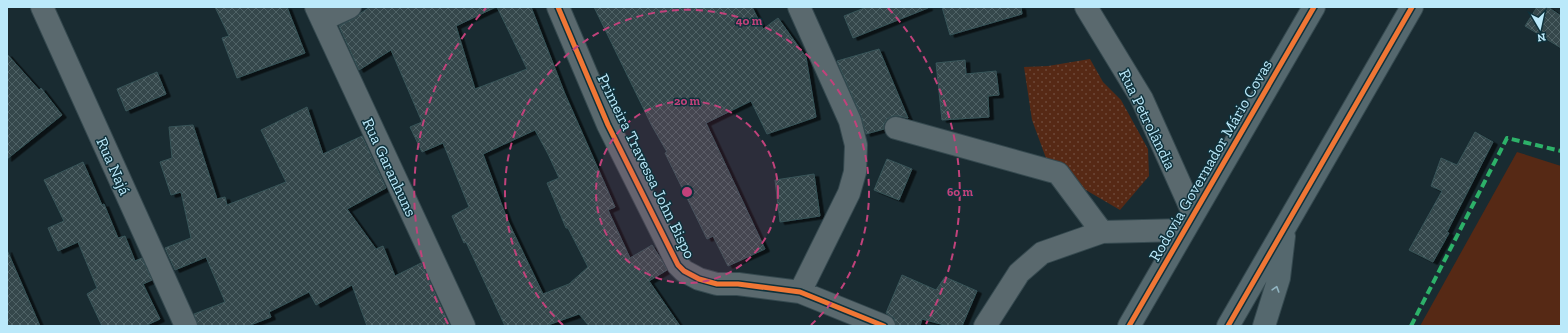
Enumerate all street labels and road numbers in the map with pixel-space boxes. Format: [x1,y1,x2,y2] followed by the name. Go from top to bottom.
[1145,56,1276,264] street label: Rodovia Governador Mário Covas
[1115,66,1180,173] street label: Rua Petrolândia
[593,71,700,262] street label: Primeira Travessa John Bispo
[358,115,421,220] street label: Rua Garanhuns
[92,134,135,198] street label: Rua Najá

